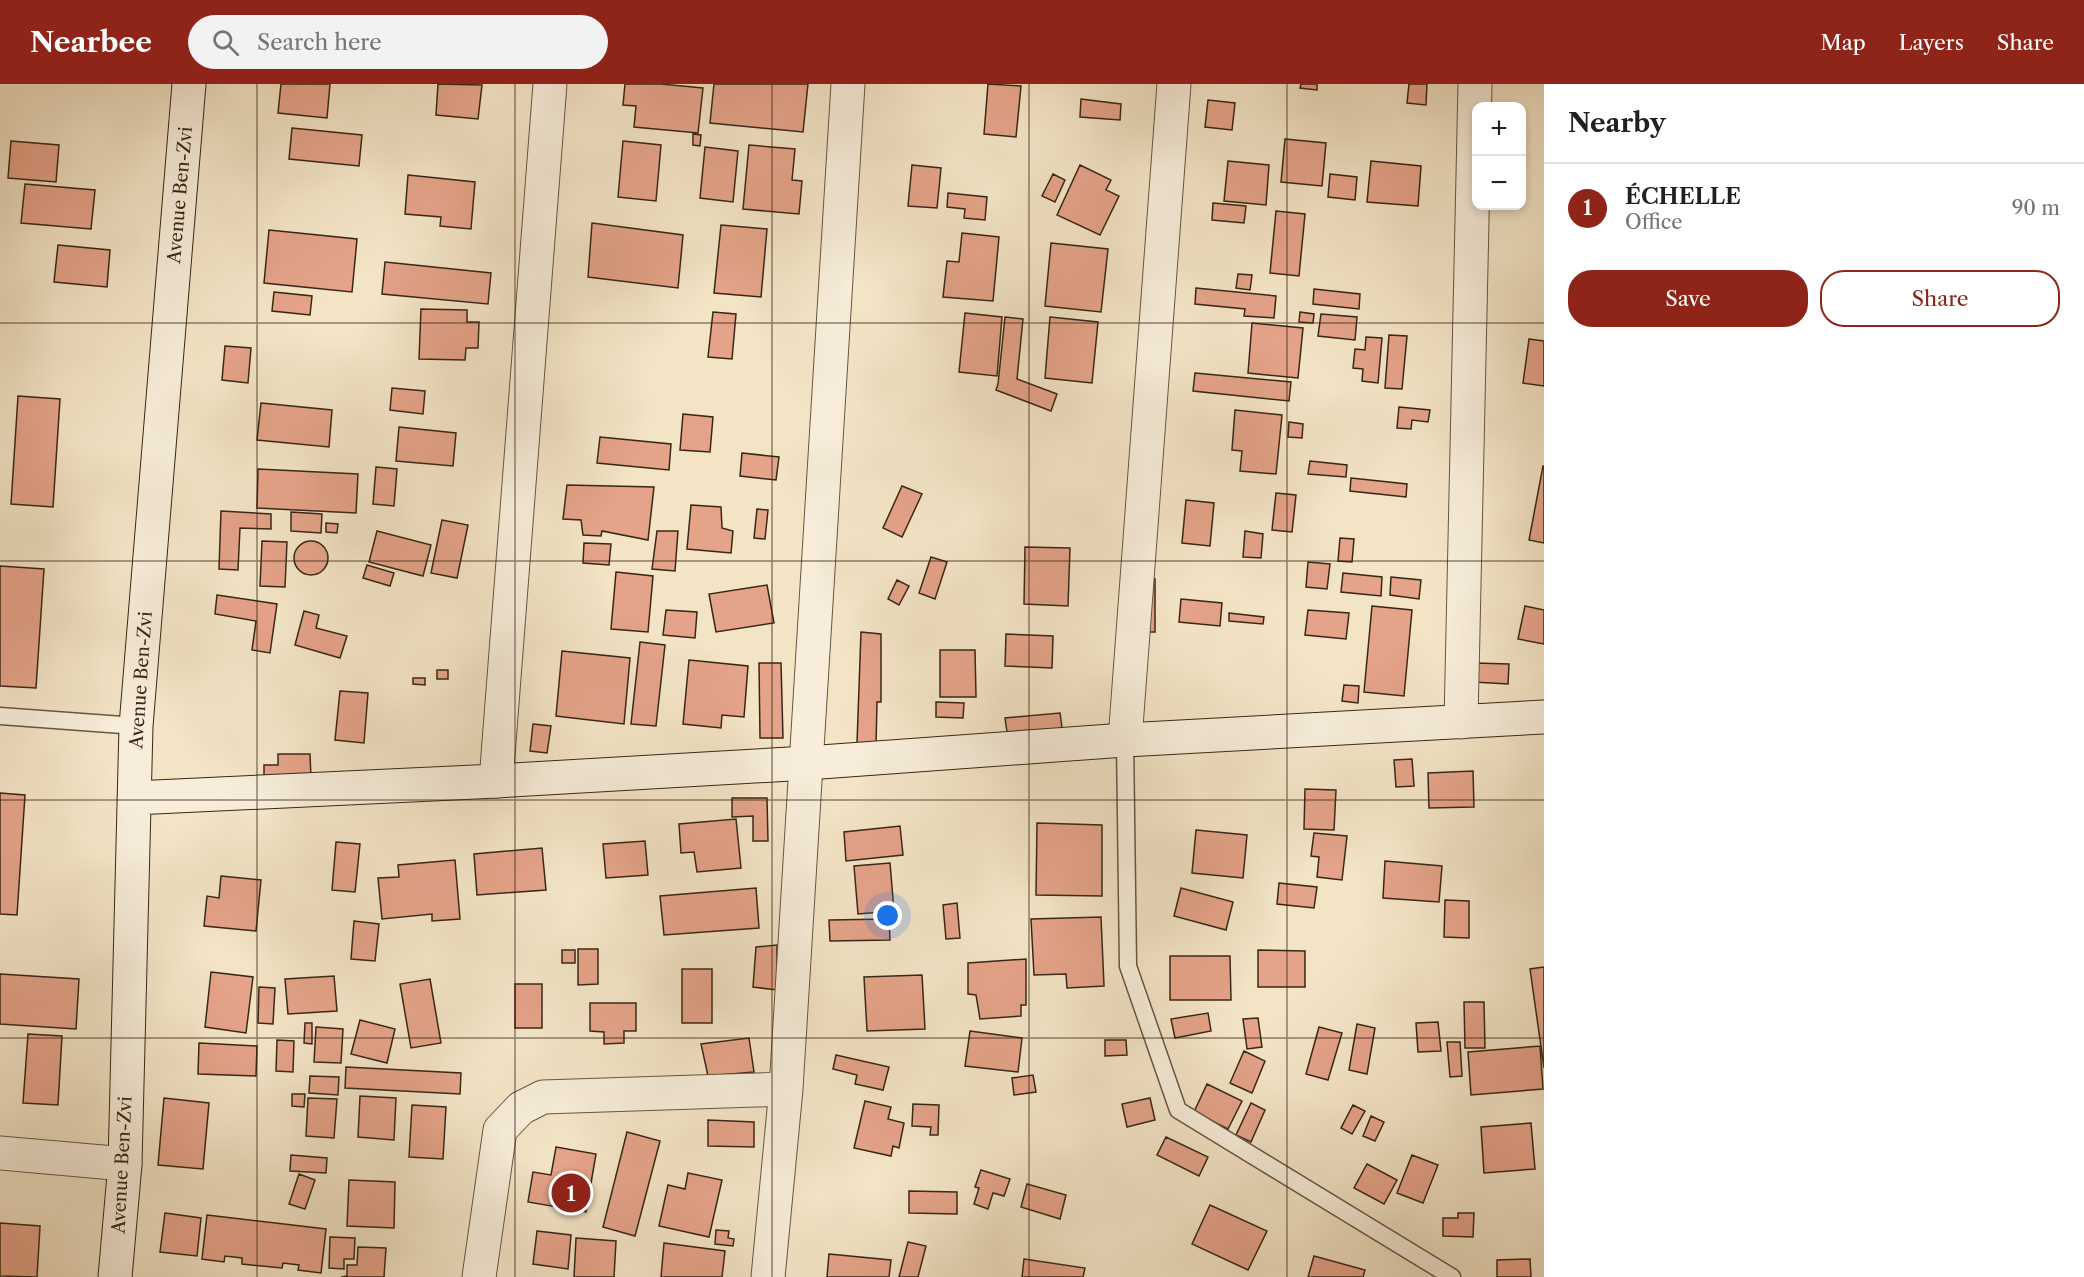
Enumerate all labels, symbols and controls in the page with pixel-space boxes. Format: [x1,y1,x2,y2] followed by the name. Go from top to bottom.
[188,15,608,69] search box
[30,25,152,59] text: Nearbee
[209,26,242,59] icon: search
[257,29,382,56] text: Search here
[1821,30,1866,55] text: Map
[1899,30,1964,55] text: Layers
[1997,30,2054,55] text: Share
[1472,102,1526,210] map controls
[1472,102,1526,156] button: +
[1568,107,1666,139] text: Nearby
[163,125,197,265] street label: Avenue Ben-Zvi
[1472,156,1526,210] button: −
[1625,183,1741,210] text: ÉCHELLE
[1583,196,1592,220] text: 1
[2012,196,2060,220] text: 90 m
[1625,210,1683,234] text: Office
[1568,270,1808,327] button: Save
[1820,270,2060,327] button: Share
[125,610,157,750] street label: Avenue Ben-Zvi
[873,901,902,930] your location
[107,1095,137,1235] street label: Avenue Ben-Zvi
[552,1170,590,1216] pin: 1

